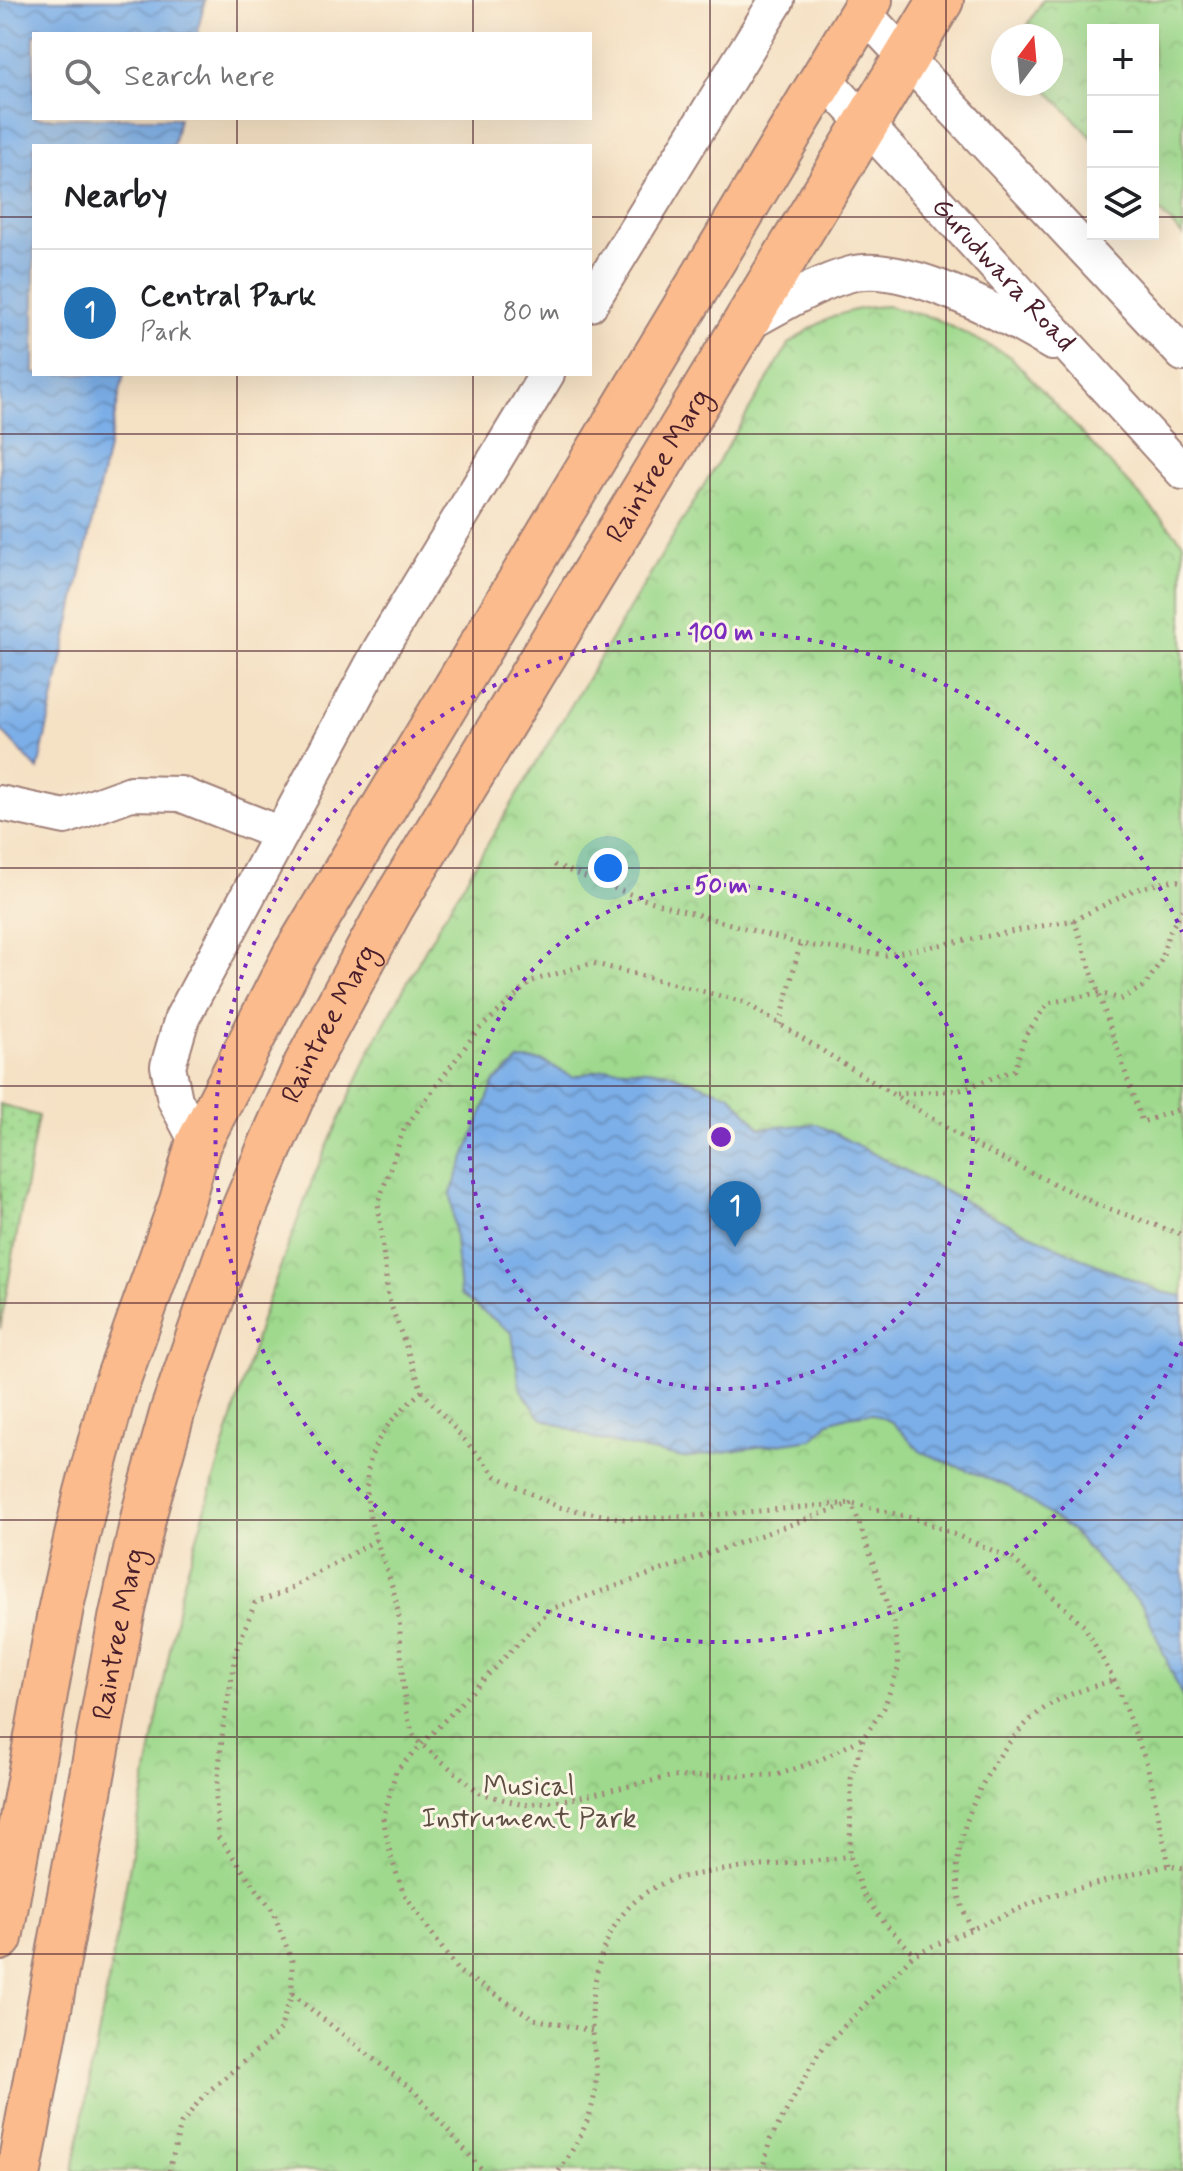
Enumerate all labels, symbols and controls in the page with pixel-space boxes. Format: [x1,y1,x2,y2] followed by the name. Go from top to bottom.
[991,24,1063,96] north arrow
[1087,24,1159,240] map controls
[1087,24,1159,96] button: +
[32,32,592,120] search box
[60,54,104,98] icon: search
[124,57,275,96] text: Search here
[1087,96,1159,168] button: −
[1087,168,1159,240] button: layers
[64,174,168,219] text: Nearby
[923,189,1083,360] street label: Gurudwara Road
[140,277,316,316] text: Central Park
[84,296,96,330] text: 1
[503,296,560,330] text: 80 m
[140,316,192,350] text: Park
[598,382,721,550] street label: Raintree Marg
[689,618,753,649] text: 100 m
[588,848,628,888] your location
[694,871,748,902] text: 50 m
[273,938,388,1109] street label: Raintree Marg
[707,1123,735,1151] centre of rings
[709,1181,761,1247] pin: 1
[84,1545,156,1723] street label: Raintree Marg
[421,1769,637,1838] park label: Musical Instrument Park

